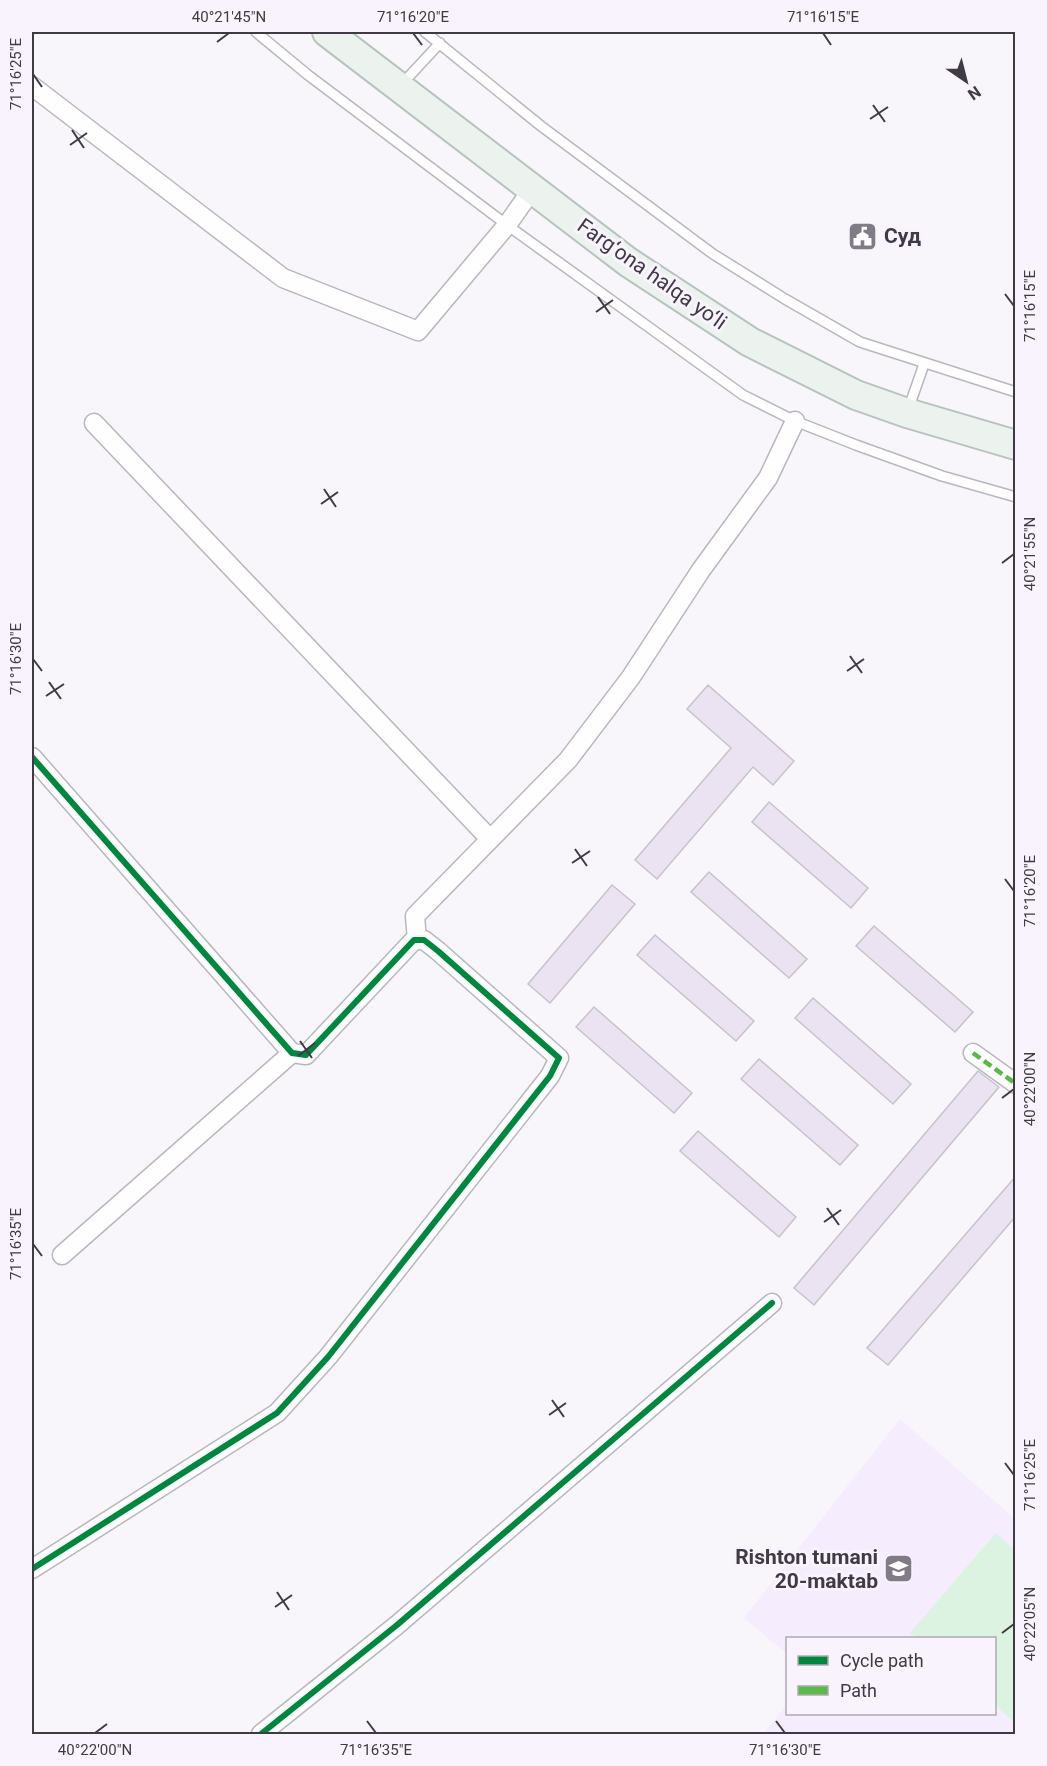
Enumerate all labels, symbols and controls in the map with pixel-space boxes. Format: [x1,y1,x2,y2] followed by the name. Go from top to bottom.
[192,8,266,26] text: 40°21'45"N
[377,8,450,26] text: 71°16'20"E
[787,8,860,26] text: 71°16'15"E
[7,37,25,110] text: 71°16'25"E
[936,51,996,111] north arrow
[964,82,984,104] text: N
[573,214,731,334] street label: Farg‘ona halqa yo‘li
[847,220,879,252] public building icon: Суд
[884,224,921,248] place label: Суд
[1021,269,1039,342] text: 71°16'15"E
[1021,517,1039,591] text: 40°21'55"N
[7,622,25,695] text: 71°16'30"E
[1021,854,1039,927] text: 71°16'20"E
[1021,1052,1039,1126] text: 40°22'00"N
[7,1207,25,1280] text: 71°16'35"E
[1021,1438,1039,1511] text: 71°16'25"E
[735,1545,878,1593] place label: Rishton tumani 20-maktab
[883,1553,915,1585] school or university icon: Rishton tumani 20-maktab
[1021,1587,1039,1661] text: 40°22'05"N
[786,1637,996,1715] legend
[840,1650,924,1671] text: Cycle path
[840,1680,877,1701] text: Path
[58,1741,132,1759] text: 40°22'00"N
[340,1741,413,1759] text: 71°16'35"E
[749,1741,822,1759] text: 71°16'30"E

